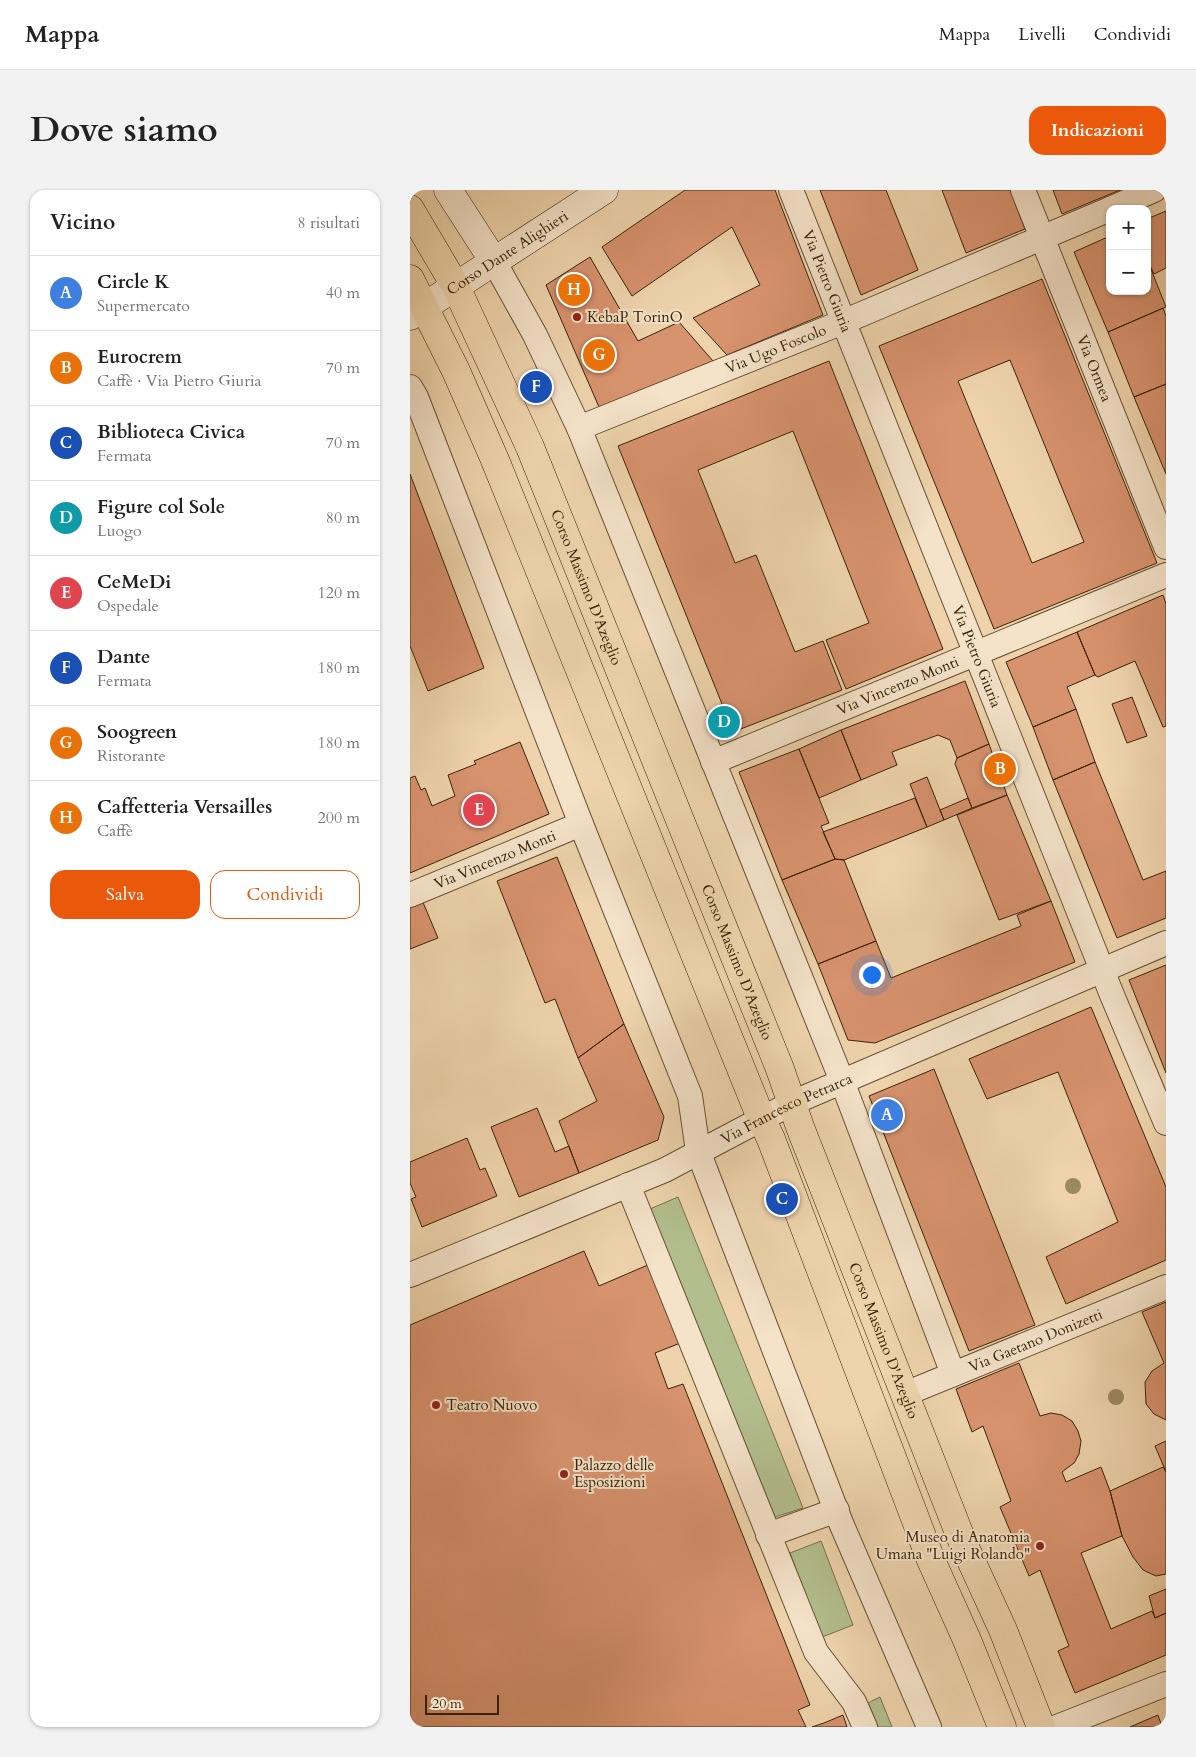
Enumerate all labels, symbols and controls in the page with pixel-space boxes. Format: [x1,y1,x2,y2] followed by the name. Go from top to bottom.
[25,18,99,51] text: Mappa
[939,22,990,47] text: Mappa
[1018,22,1066,47] text: Livelli
[1094,22,1171,47] text: Condividi
[30,106,218,154] text: Dove siamo
[1029,106,1166,155] button: Indicazioni
[1106,205,1151,295] map controls
[1106,205,1151,250] button: +
[443,206,572,300] street label: Corso Dante Alighieri
[50,208,115,237] text: Vicino
[297,212,360,234] text: 8 risultati
[798,227,857,336] street label: Via Pietro Giuria
[1106,250,1151,295] button: −
[97,269,170,295] text: Circle K
[558,271,590,309] pin: H
[60,282,72,304] text: A
[326,282,360,304] text: 40 m
[97,295,190,317] text: Supermercato
[587,307,683,327] place label: KebaP TorinO
[571,311,583,323] marker: KebaP TorinO
[722,320,829,378] street label: Via Ugo Foscolo
[1072,332,1117,405] street label: Via Ormea
[583,336,615,374] pin: G
[97,344,182,370] text: Eurocrem
[60,357,72,379] text: B
[326,357,360,379] text: 70 m
[520,368,552,406] pin: F
[97,370,261,392] text: Caffè · Via Pietro Giuria
[97,419,245,445] text: Biblioteca Civica
[60,432,72,454] text: C
[326,432,360,454] text: 70 m
[97,445,152,467] text: Fermata
[97,494,225,520] text: Figure col Sole
[546,506,627,668] street label: Corso Massimo D'Azeglio
[59,507,73,529] text: D
[326,507,360,529] text: 80 m
[97,520,142,542] text: Luogo
[97,569,171,595] text: CeMeDi
[61,582,71,604] text: E
[318,582,360,604] text: 120 m
[97,595,159,617] text: Ospedale
[948,602,1007,711] street label: Via Pietro Giuria
[97,644,150,670] text: Dante
[834,652,962,720] street label: Via Vincenzo Monti
[61,657,71,679] text: F
[318,657,360,679] text: 180 m
[97,670,152,692] text: Fermata
[708,703,740,741] pin: D
[97,719,177,745] text: Soogreen
[59,732,73,754] text: G
[318,732,360,754] text: 180 m
[97,745,166,767] text: Ristorante
[984,750,1016,788] pin: B
[463,791,495,829] pin: E
[97,794,272,820] text: Caffetteria Versailles
[59,807,73,829] text: H
[318,807,360,829] text: 200 m
[97,820,133,842] text: Caffè
[431,825,559,894] street label: Via Vincenzo Monti
[50,870,200,919] button: Salva
[210,870,360,919] button: Condividi
[697,881,777,1043] street label: Corso Massimo D'Azeglio
[859,962,885,988] your location
[717,1068,856,1149] street label: Via Francesco Petrarca
[871,1096,903,1134] pin: A
[766,1180,798,1218] pin: C
[844,1260,923,1422] street label: Corso Massimo D'Azeglio
[965,1304,1105,1377] street label: Via Gaetano Donizetti
[446,1395,537,1415] place label: Teatro Nuovo
[430,1399,442,1411] marker: Teatro Nuovo
[574,1455,655,1492] place label: Palazzo delle Esposizioni
[558,1468,570,1480] marker: Palazzo delle Esposizioni
[876,1527,1031,1564] place label: Museo di Anatomia Umana "Luigi Rolando"
[1034,1540,1046,1552] marker: Museo di Anatomia Umana "Luigi Rolando"
[425,1692,499,1715] scale bar
[432,1694,462,1713] text: 20 m

